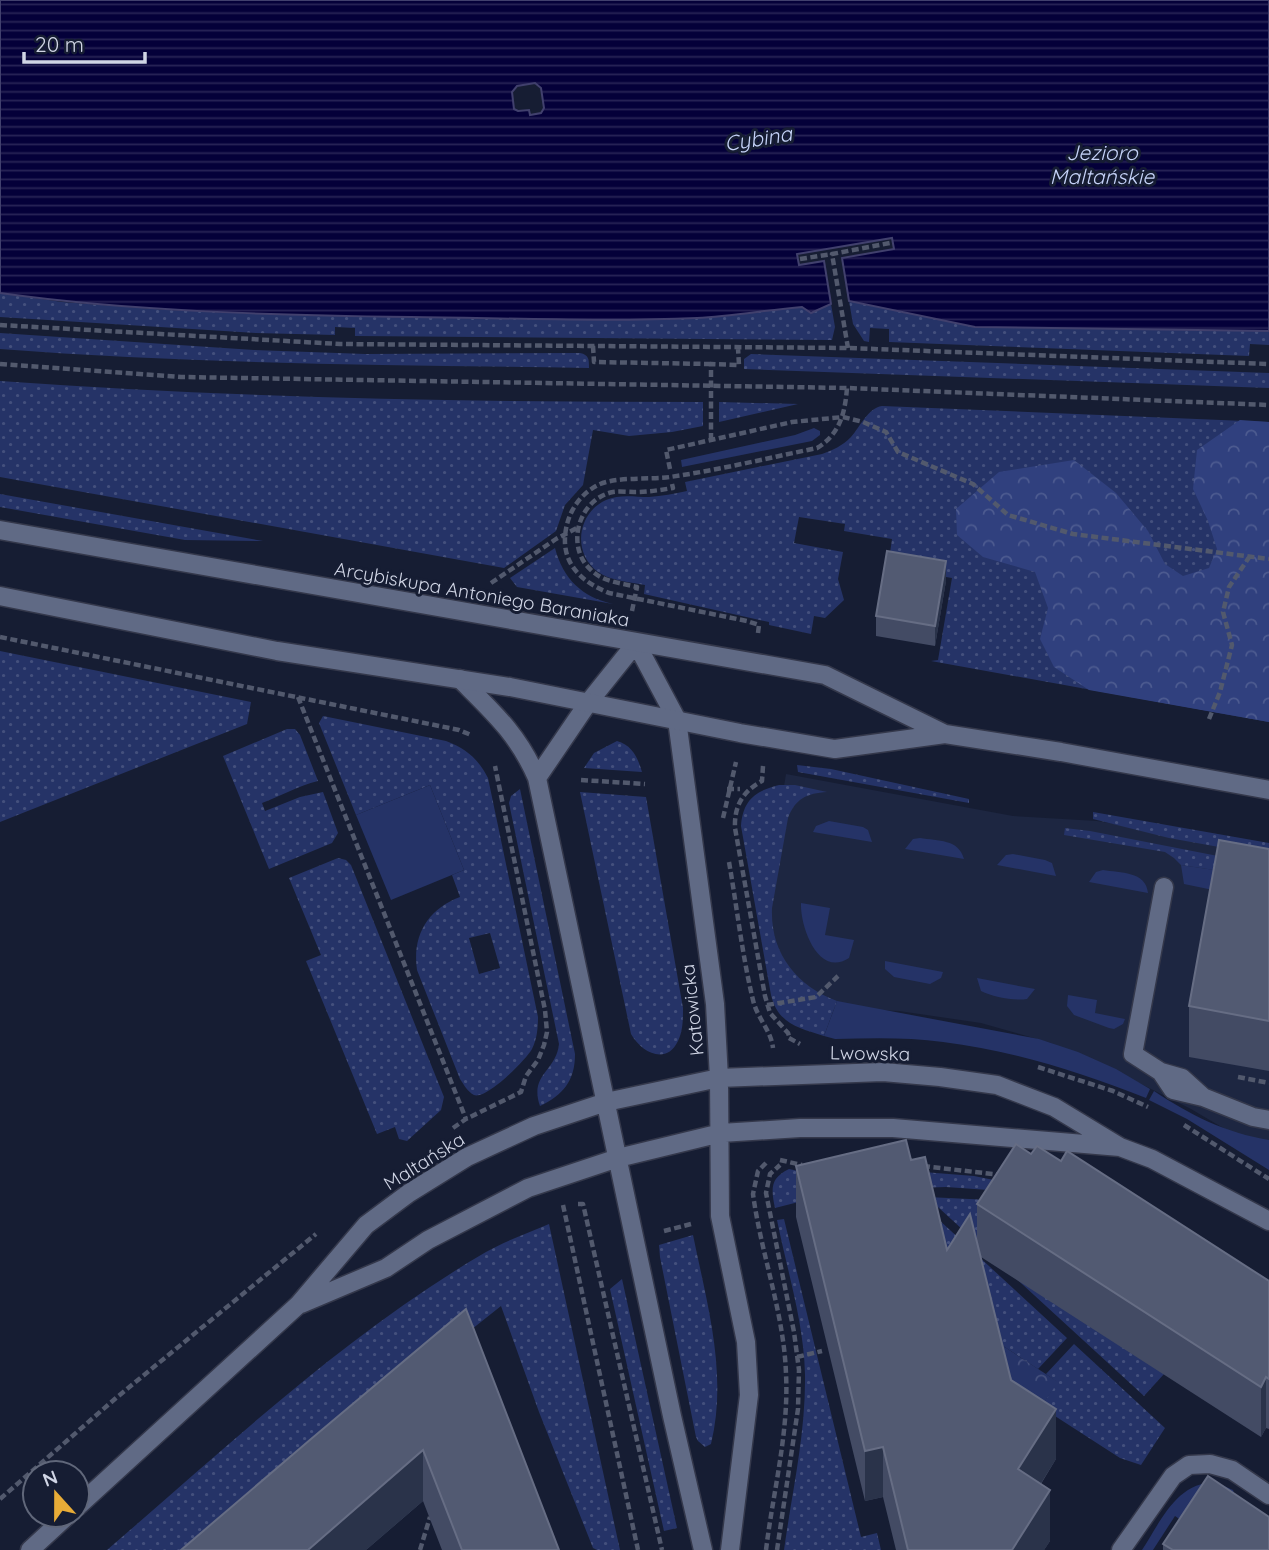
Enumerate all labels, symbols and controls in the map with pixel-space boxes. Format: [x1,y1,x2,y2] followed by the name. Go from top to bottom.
[24,21,145,65] scale bar
[35,31,84,57] text: 20 m
[723,120,795,156] water label: Cybina
[1050,139,1155,189] water label: Jezioro Maltańskie
[333,556,631,632] street label: Arcybiskupa Antoniego Baraniaka
[675,963,709,1057] street label: Katowicka
[830,1040,910,1066] street label: Lwowska
[379,1127,469,1195] street label: Maltańska
[21,1459,91,1529] north arrow
[39,1464,61,1492] text: N

